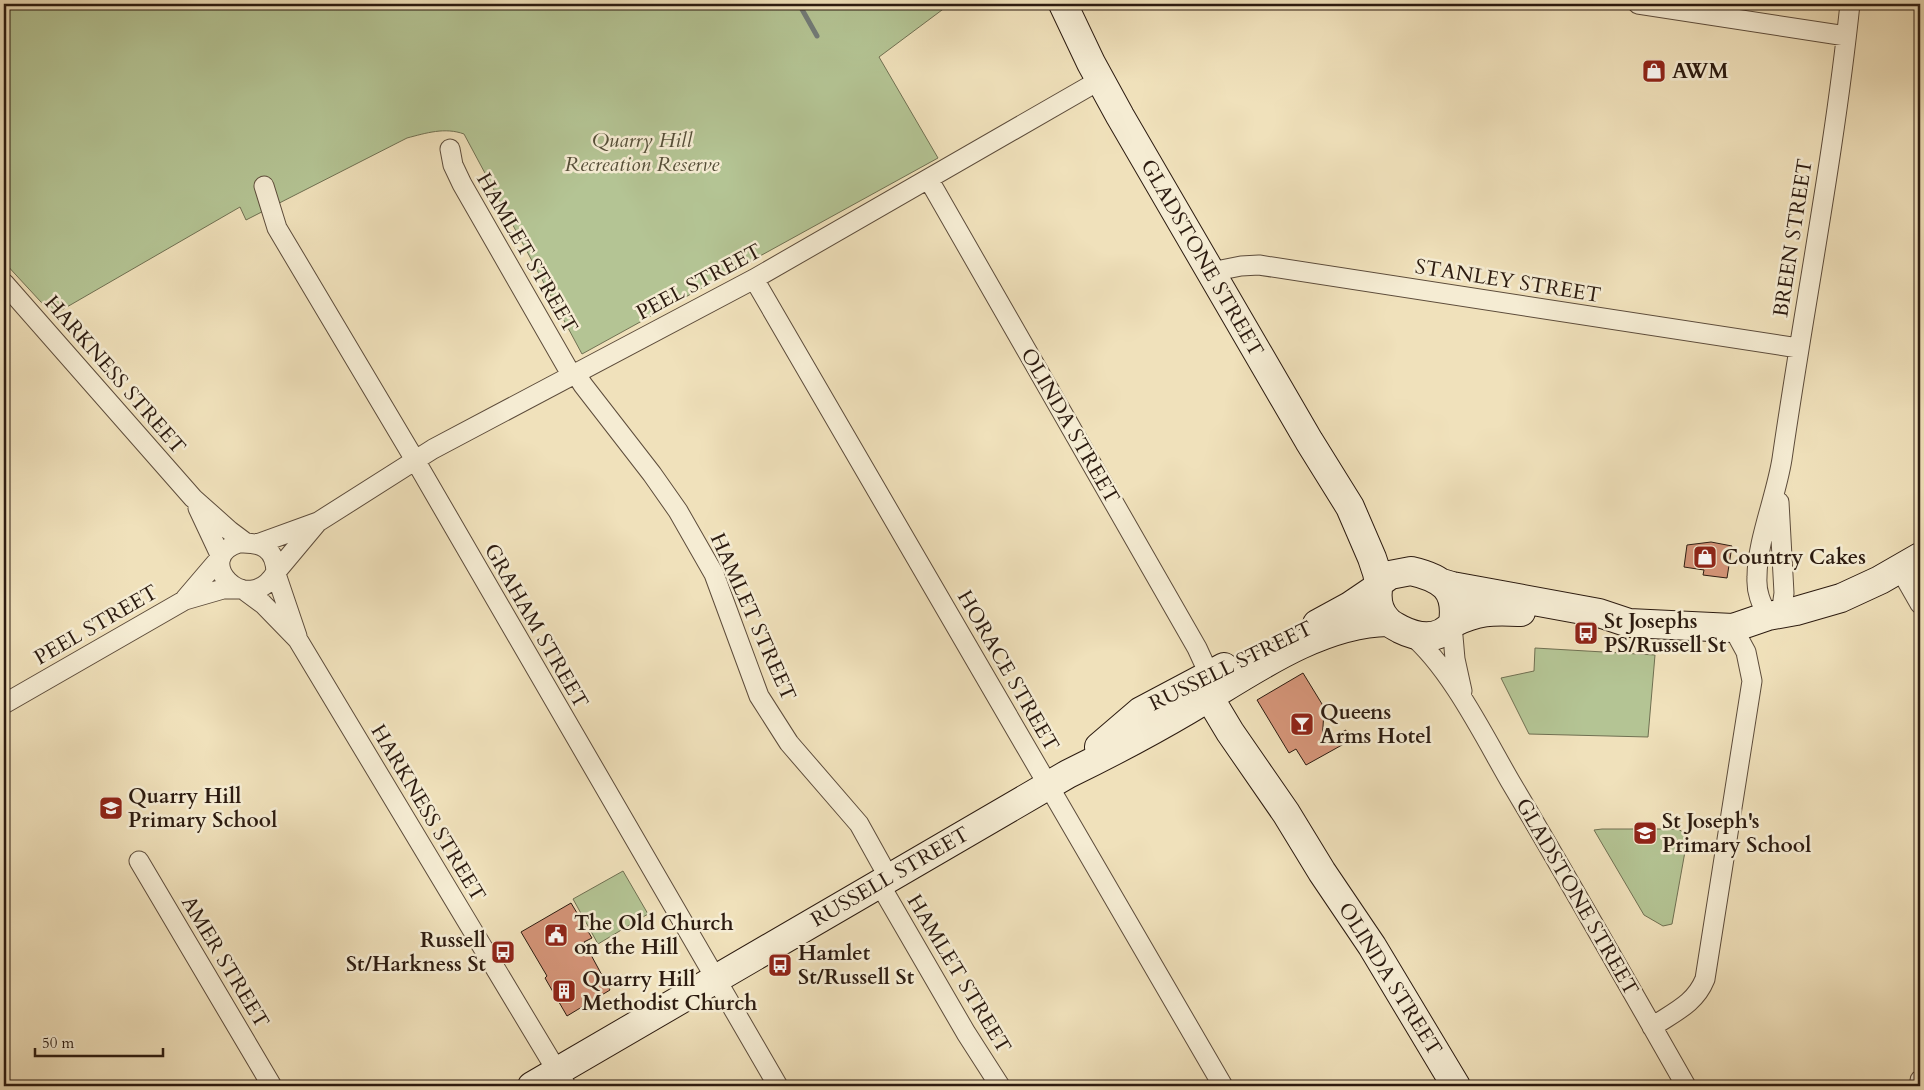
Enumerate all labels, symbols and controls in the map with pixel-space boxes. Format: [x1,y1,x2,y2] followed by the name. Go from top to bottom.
[1672,57,1729,86] place label: AWM
[1641,58,1667,84] shop icon: AWM
[565,126,720,179] park label: Quarry Hill Recreation Reserve
[1134,154,1270,362] street label: GLADSTONE STREET
[1766,157,1820,319] street label: BREEN STREET
[469,167,585,339] street label: HAMLET STREET
[631,237,767,327] street label: PEEL STREET
[1413,252,1603,310] street label: STANLEY STREET
[38,289,192,461] street label: HARKNESS STREET
[1014,343,1126,509] street label: OLINDA STREET
[703,529,803,705] street label: HAMLET STREET
[477,538,595,714] street label: GRAHAM STREET
[1722,543,1866,572] place label: Country Cakes
[1692,544,1718,570] shop icon: Country Cakes
[29,578,163,672] street label: PEEL STREET
[950,585,1066,757] street label: HORACE STREET
[1604,607,1727,660] place label: St Josephs PS/Russell St
[1144,614,1318,718] street label: RUSSELL STREET
[1573,620,1599,646] bus stop icon: St Josephs PS/Russell St
[1320,698,1432,751] place label: Queens Arms Hotel
[1289,711,1315,737] bar icon: Queens Arms Hotel
[364,719,492,907] street label: HARKNESS STREET
[128,782,277,835] place label: Quarry Hill Primary School
[1509,793,1645,1001] street label: GLADSTONE STREET
[98,795,124,821] school or university icon: Quarry Hill Primary School
[1662,807,1811,860] place label: St Joseph's Primary School
[805,820,975,934] street label: RUSSELL STREET
[1632,820,1658,846] school or university icon: St Joseph's Primary School
[900,889,1018,1059] street label: HAMLET STREET
[174,890,276,1034] street label: AMER STREET
[1331,897,1449,1061] street label: OLINDA STREET
[574,909,734,962] place label: The Old Church on the Hill
[543,922,569,948] public building icon: The Old Church on the Hill
[346,926,487,979] place label: Russell St/Harkness St
[490,939,516,965] bus stop icon: Russell St/Harkness St
[798,939,915,992] place label: Hamlet St/Russell St
[767,952,793,978] bus stop icon: Hamlet St/Russell St
[582,965,757,1018] place label: Quarry Hill Methodist Church
[551,978,577,1004] building icon: Quarry Hill Methodist Church
[35,1025,162,1057] scale bar
[42,1033,74,1053] text: 50 m

